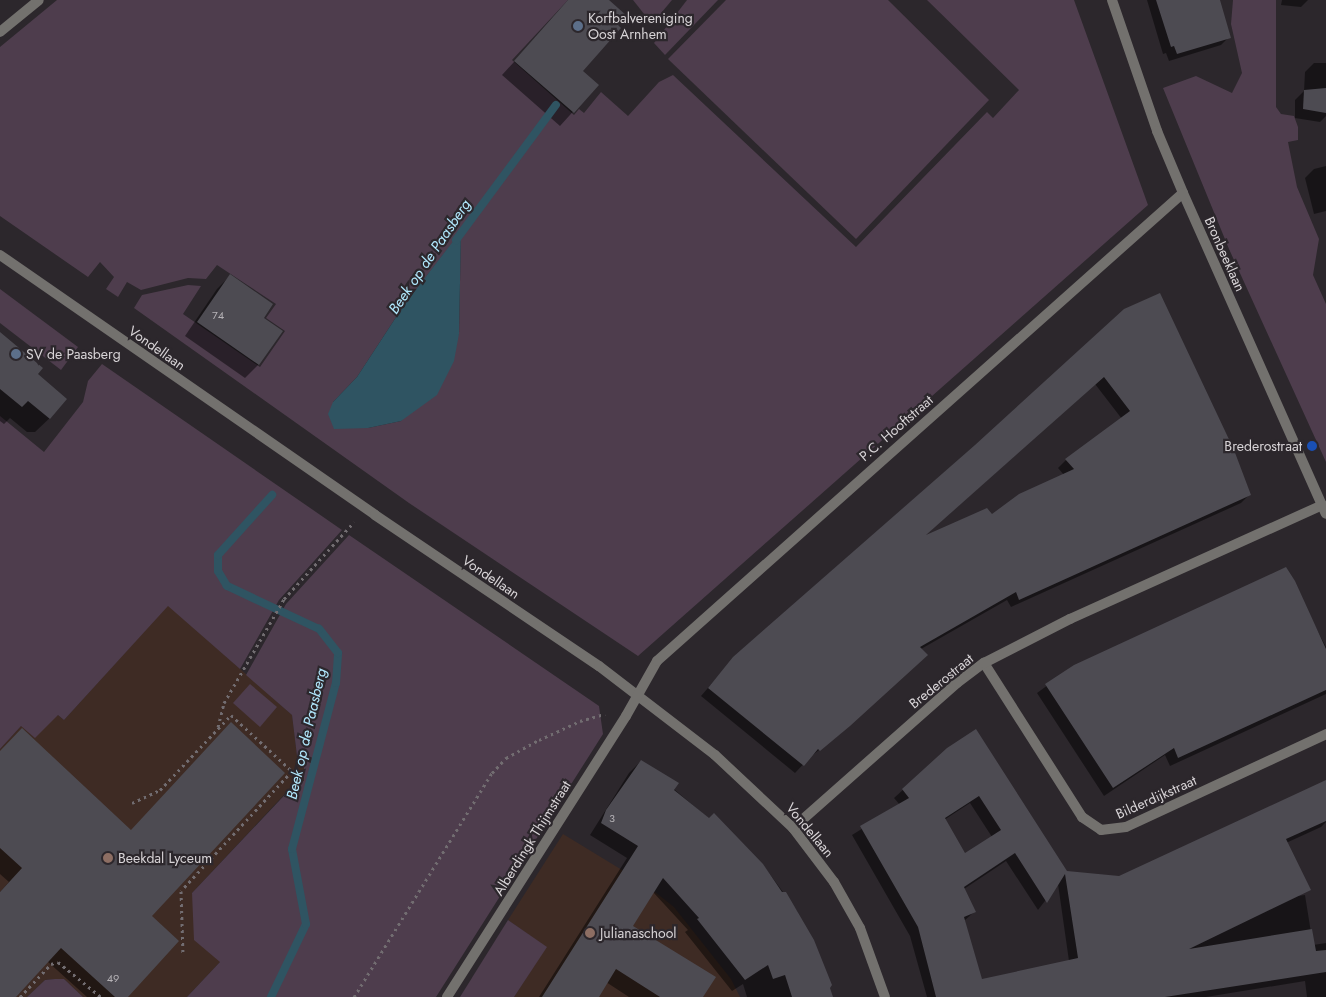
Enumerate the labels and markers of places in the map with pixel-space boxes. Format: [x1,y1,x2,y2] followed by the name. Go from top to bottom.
[588,10,693,42] place label: Korfbalvereniging Oost Arnhem
[572,20,584,32] marker: Korfbalvereniging Oost Arnhem
[26,346,121,362] place label: SV de Paasberg
[10,348,22,360] marker: SV de Paasberg
[1224,438,1302,454] place label: Brederostraat
[1306,440,1318,452] marker: Brederostraat
[118,850,212,866] place label: Beekdal Lyceum
[102,852,114,864] marker: Beekdal Lyceum
[600,925,677,941] place label: Julianaschool
[584,927,596,939] marker: Julianaschool

